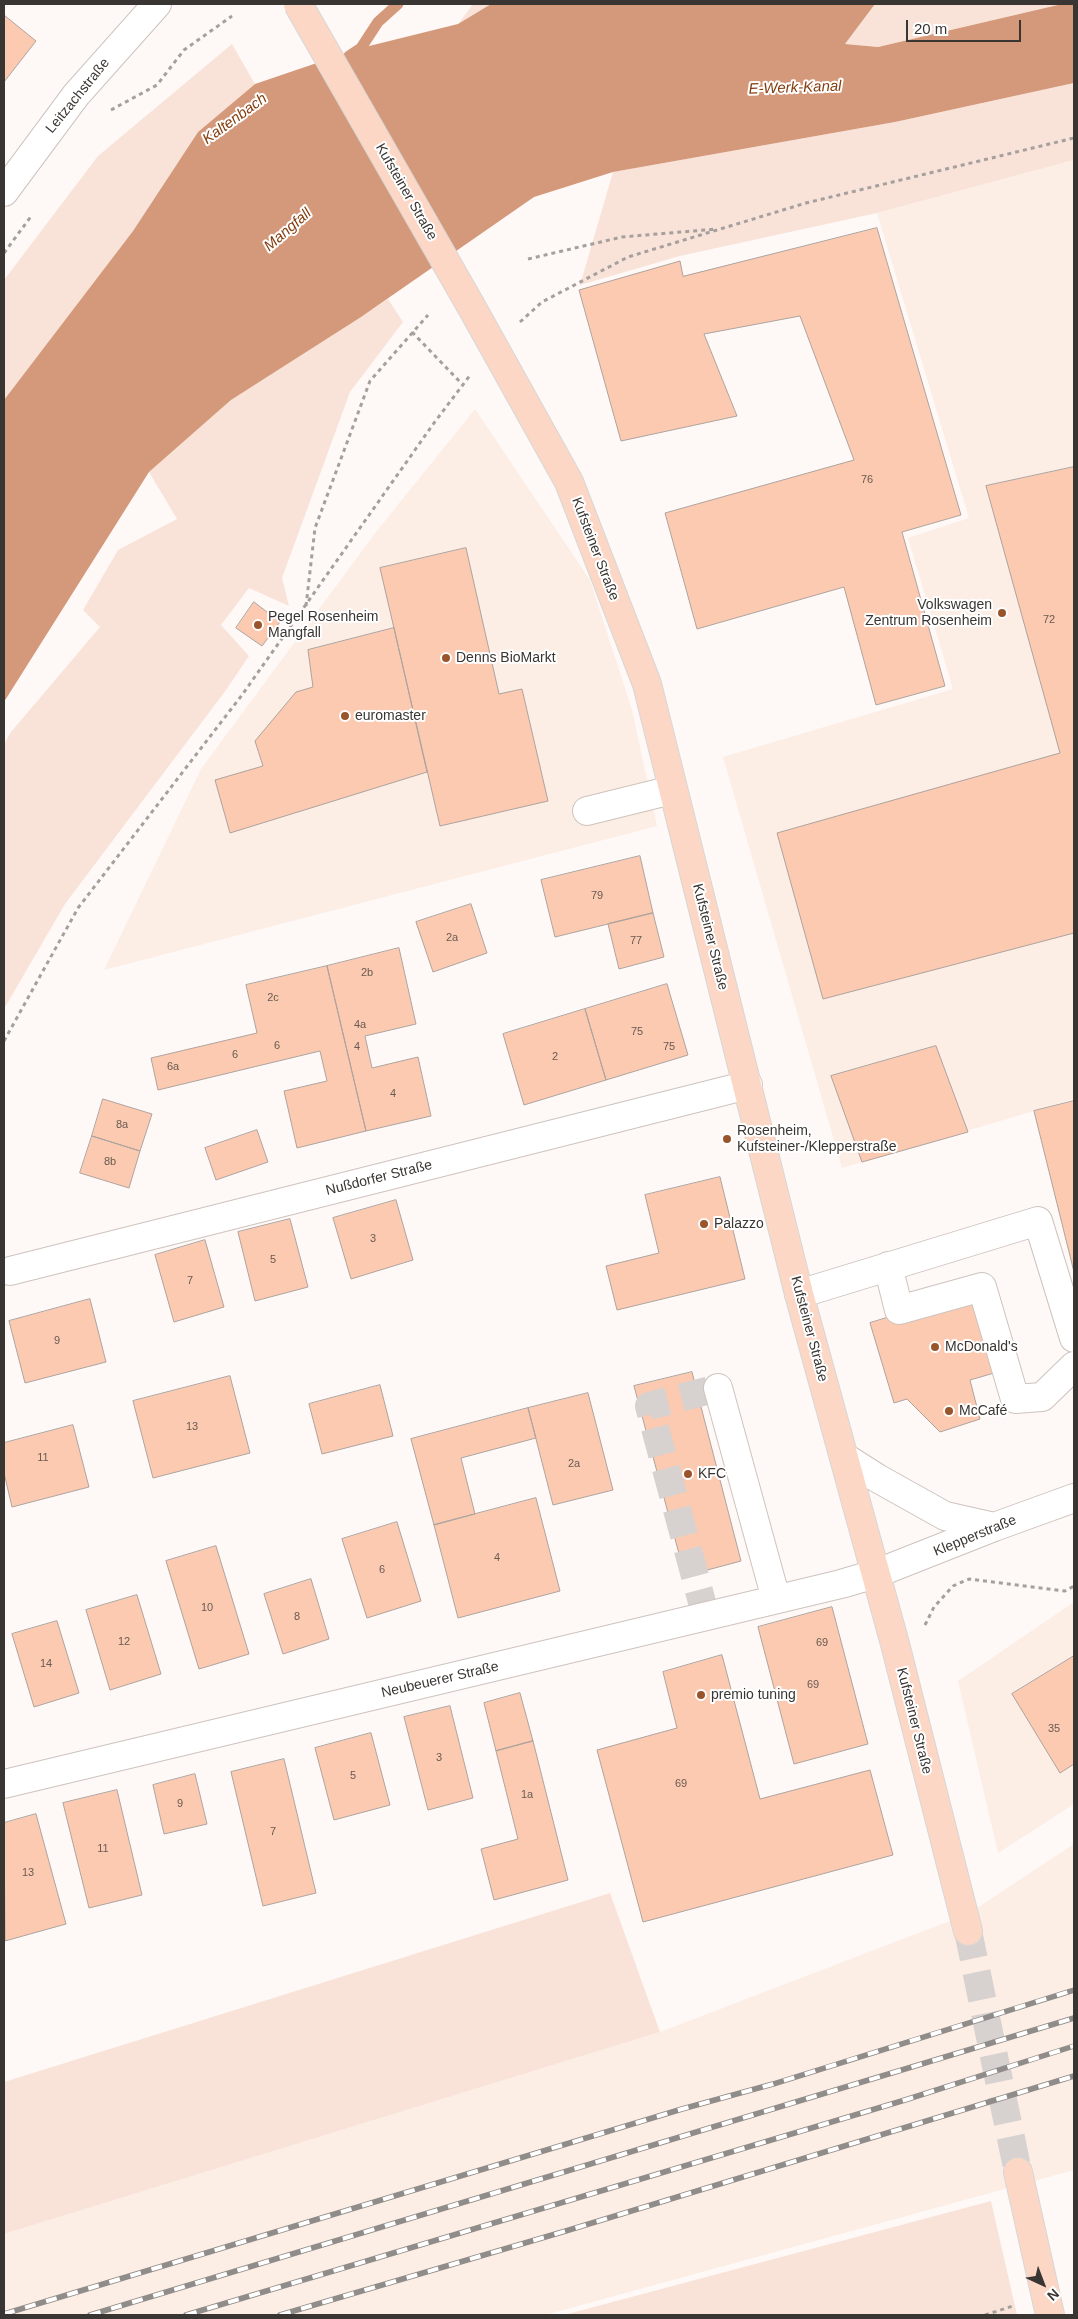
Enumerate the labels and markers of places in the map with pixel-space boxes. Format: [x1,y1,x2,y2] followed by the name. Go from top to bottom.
[865,597,992,630] place label: Volkswagen Zentrum Rosenheim
[996,607,1008,619] marker: Volkswagen Zentrum Rosenheim
[268,609,379,642] place label: Pegel Rosenheim Mangfall
[252,619,264,631] marker: Pegel Rosenheim Mangfall
[456,650,556,666] place label: Denns BioMarkt
[440,652,452,664] marker: Denns BioMarkt
[355,708,426,724] place label: euromaster
[339,710,351,722] marker: euromaster
[737,1123,897,1156] place label: Rosenheim, Kufsteiner-/Klepperstraße
[721,1133,733,1145] marker: Rosenheim, Kufsteiner-/Klepperstraße
[714,1216,764,1232] place label: Palazzo
[698,1218,710,1230] marker: Palazzo
[945,1339,1018,1355] place label: McDonald's
[929,1341,941,1353] marker: McDonald's
[959,1403,1007,1419] place label: McCafé
[943,1405,955,1417] marker: McCafé
[698,1466,726,1482] place label: KFC
[682,1468,694,1480] marker: KFC
[711,1687,796,1703] place label: premio tuning
[695,1689,707,1701] marker: premio tuning

